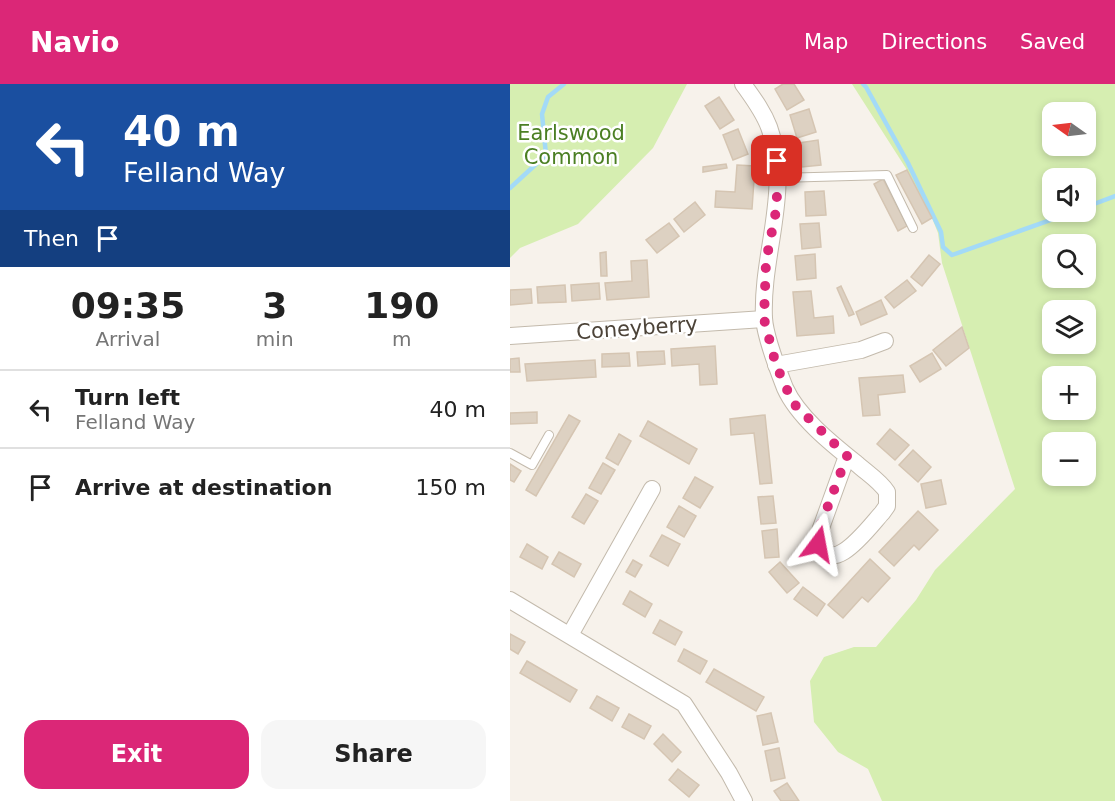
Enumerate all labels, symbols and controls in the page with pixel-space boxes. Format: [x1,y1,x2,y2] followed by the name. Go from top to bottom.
[30,26,119,59] text: Navio
[804,30,848,54] text: Map
[881,30,987,54] text: Directions
[1020,30,1085,54] text: Saved
[1042,102,1096,156] north arrow
[1042,102,1096,486] map controls
[123,107,240,156] text: 40 m
[24,108,102,186] icon: left
[517,121,625,169] park label: Earlswood Common
[751,135,802,186] pin
[760,144,793,177] icon: arrive
[123,157,286,188] text: Felland Way
[1042,168,1096,222] button: sound
[91,222,124,255] icon: arrive
[24,226,79,251] text: Then
[1042,234,1096,288] button: search
[71,285,185,326] text: 09:35
[262,285,287,326] text: 3
[364,285,439,326] text: 190
[1042,300,1096,354] button: layers
[575,312,699,344] street label: Coneyberry
[95,327,160,351] text: Arrival
[256,327,294,351] text: min
[392,327,412,351] text: m
[1042,366,1096,420] button: +
[75,385,180,410] text: Turn left
[24,393,57,426] icon: left
[430,397,486,422] text: 40 m
[75,410,195,434] text: Felland Way
[1042,432,1096,486] button: −
[24,471,57,504] icon: arrive
[75,475,332,500] text: Arrive at destination
[416,475,486,500] text: 150 m
[786,512,850,576] position arrow
[24,720,249,789] button: Exit
[261,720,486,789] button: Share

